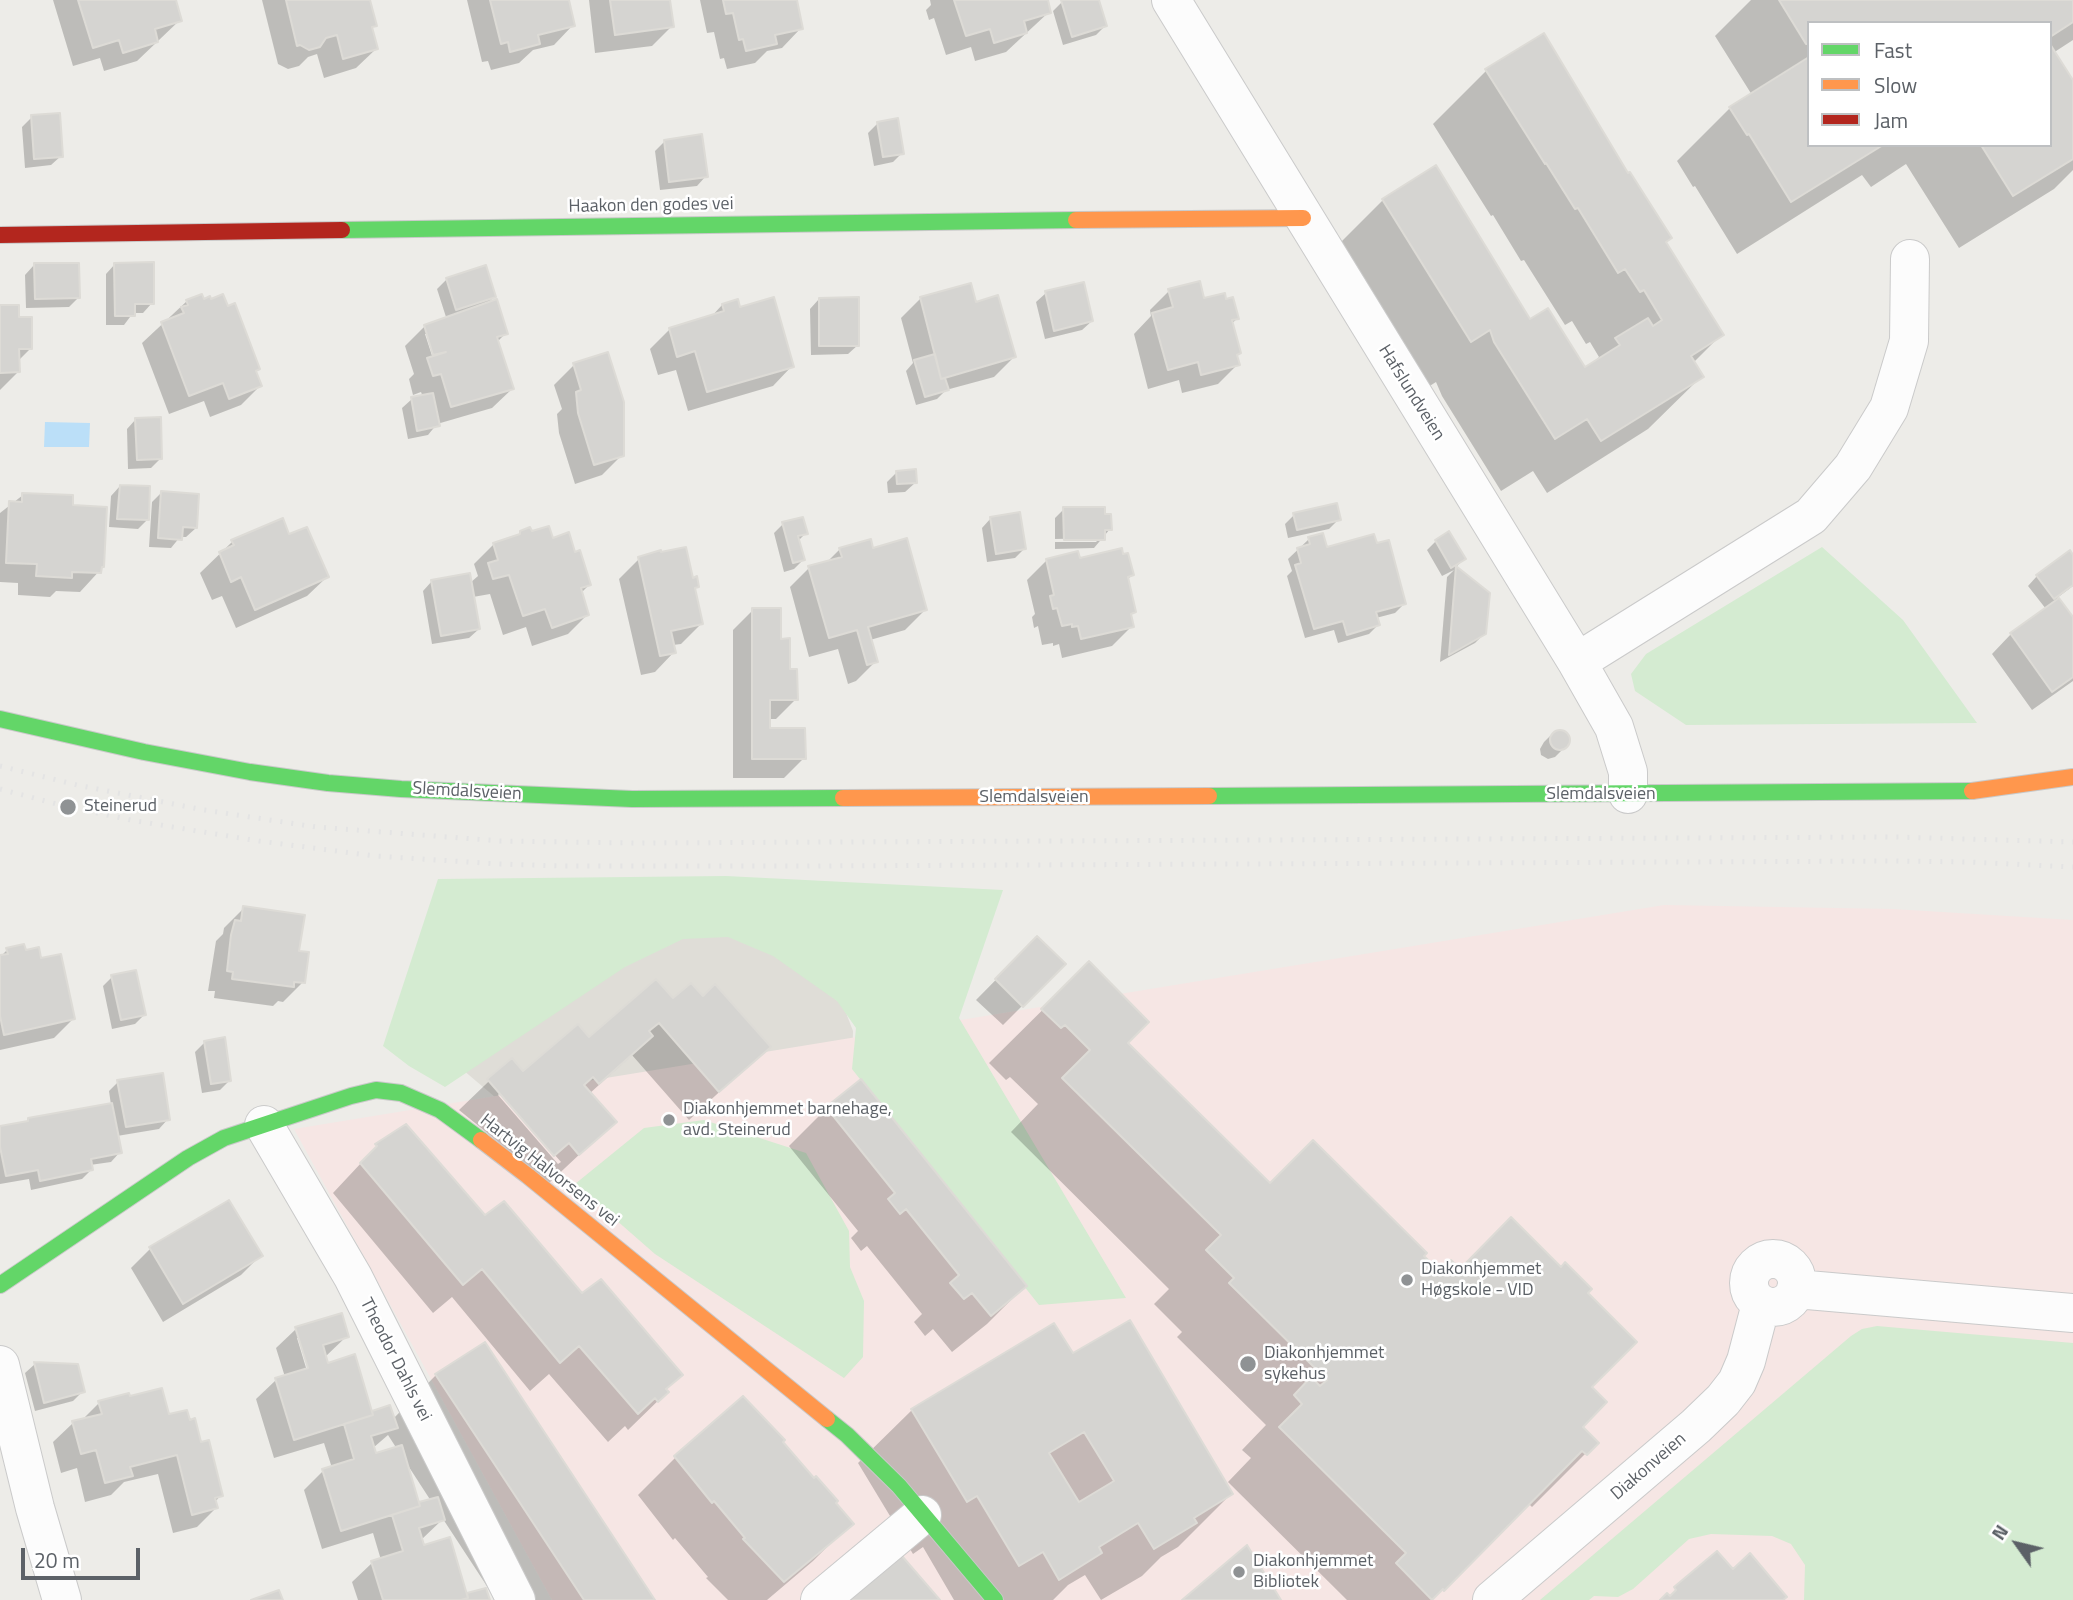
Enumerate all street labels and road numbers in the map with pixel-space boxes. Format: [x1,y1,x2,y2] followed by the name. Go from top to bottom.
[568,194,734,218] street label: Haakon den godes vei
[1373,341,1449,445] street label: Hafslundveien
[412,778,522,806] street label: Slemdalsveien
[1546,784,1656,806] street label: Slemdalsveien
[979,787,1089,809] street label: Slemdalsveien
[475,1110,623,1232] street label: Hartvig Halvorsens vei
[355,1295,435,1425] street label: Theodor Dahls vei
[1607,1429,1691,1505] street label: Diakonveien

